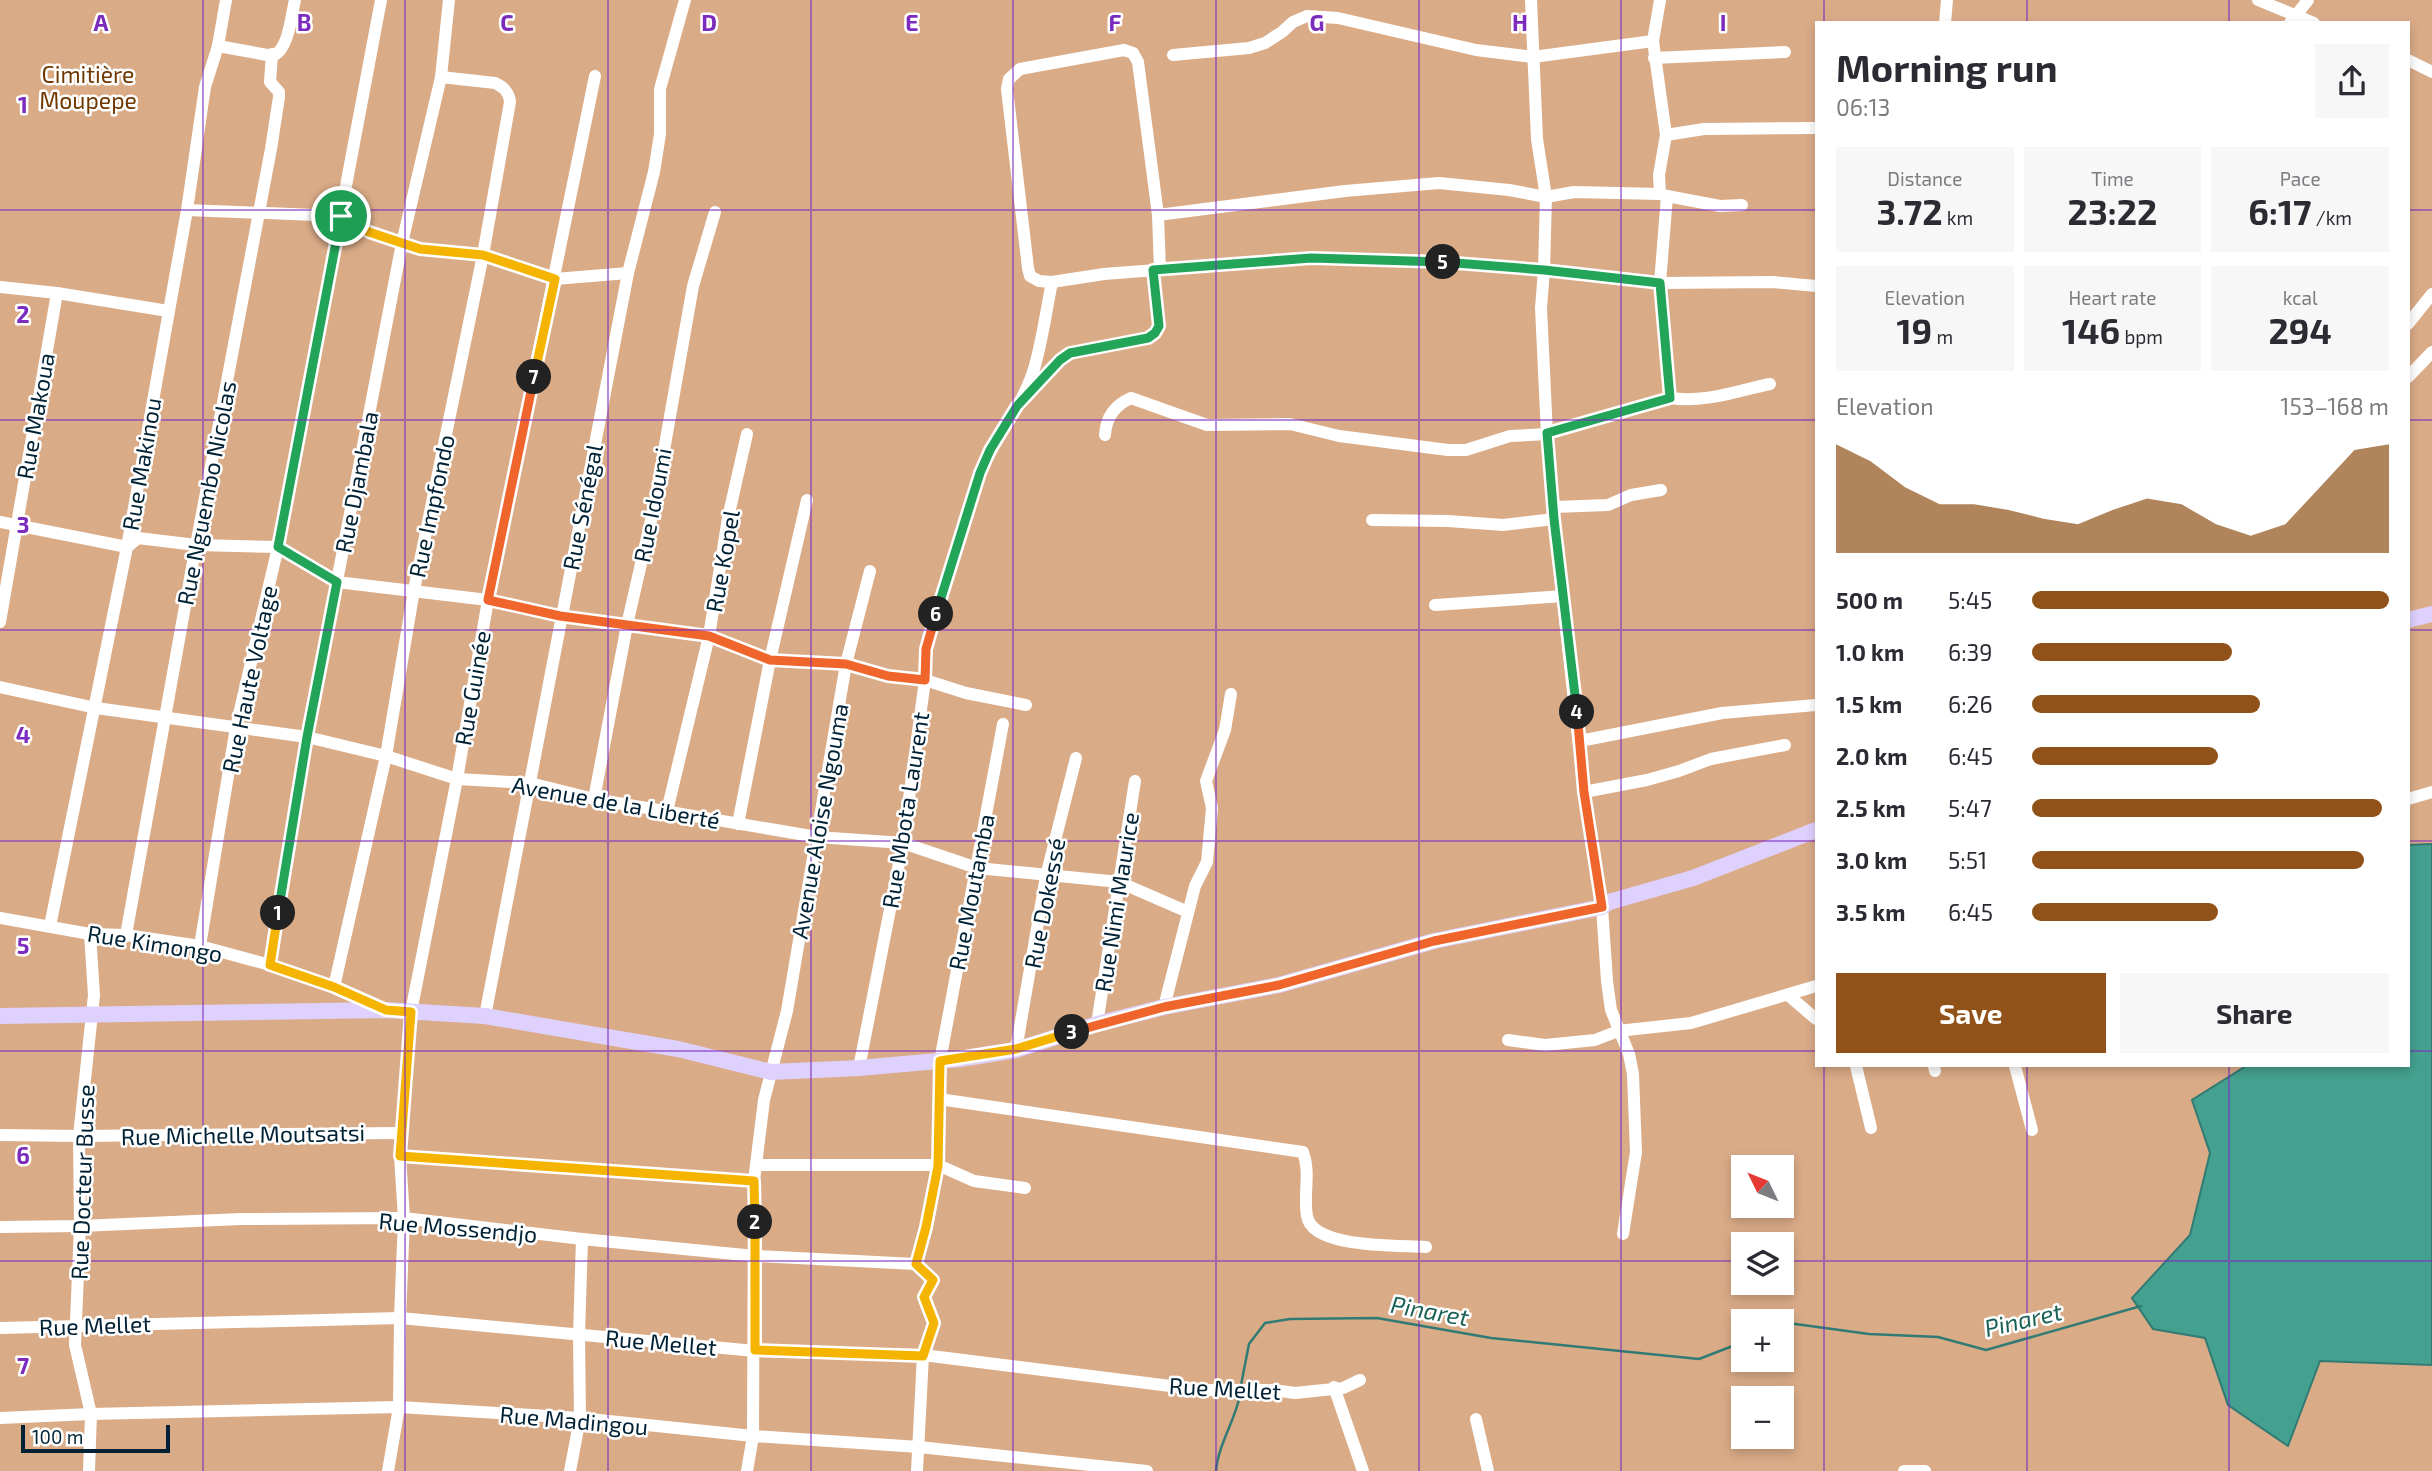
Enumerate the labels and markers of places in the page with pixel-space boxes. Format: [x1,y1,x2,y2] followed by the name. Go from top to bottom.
[311,186,371,246] pin
[1426,244,1460,280] pin: 5
[516,360,552,394] pin: 7
[918,596,954,632] pin: 6
[1560,694,1594,730] pin: 4
[260,895,296,930] pin: 1
[1054,1014,1090,1050] pin: 3
[738,1204,772,1240] pin: 2

